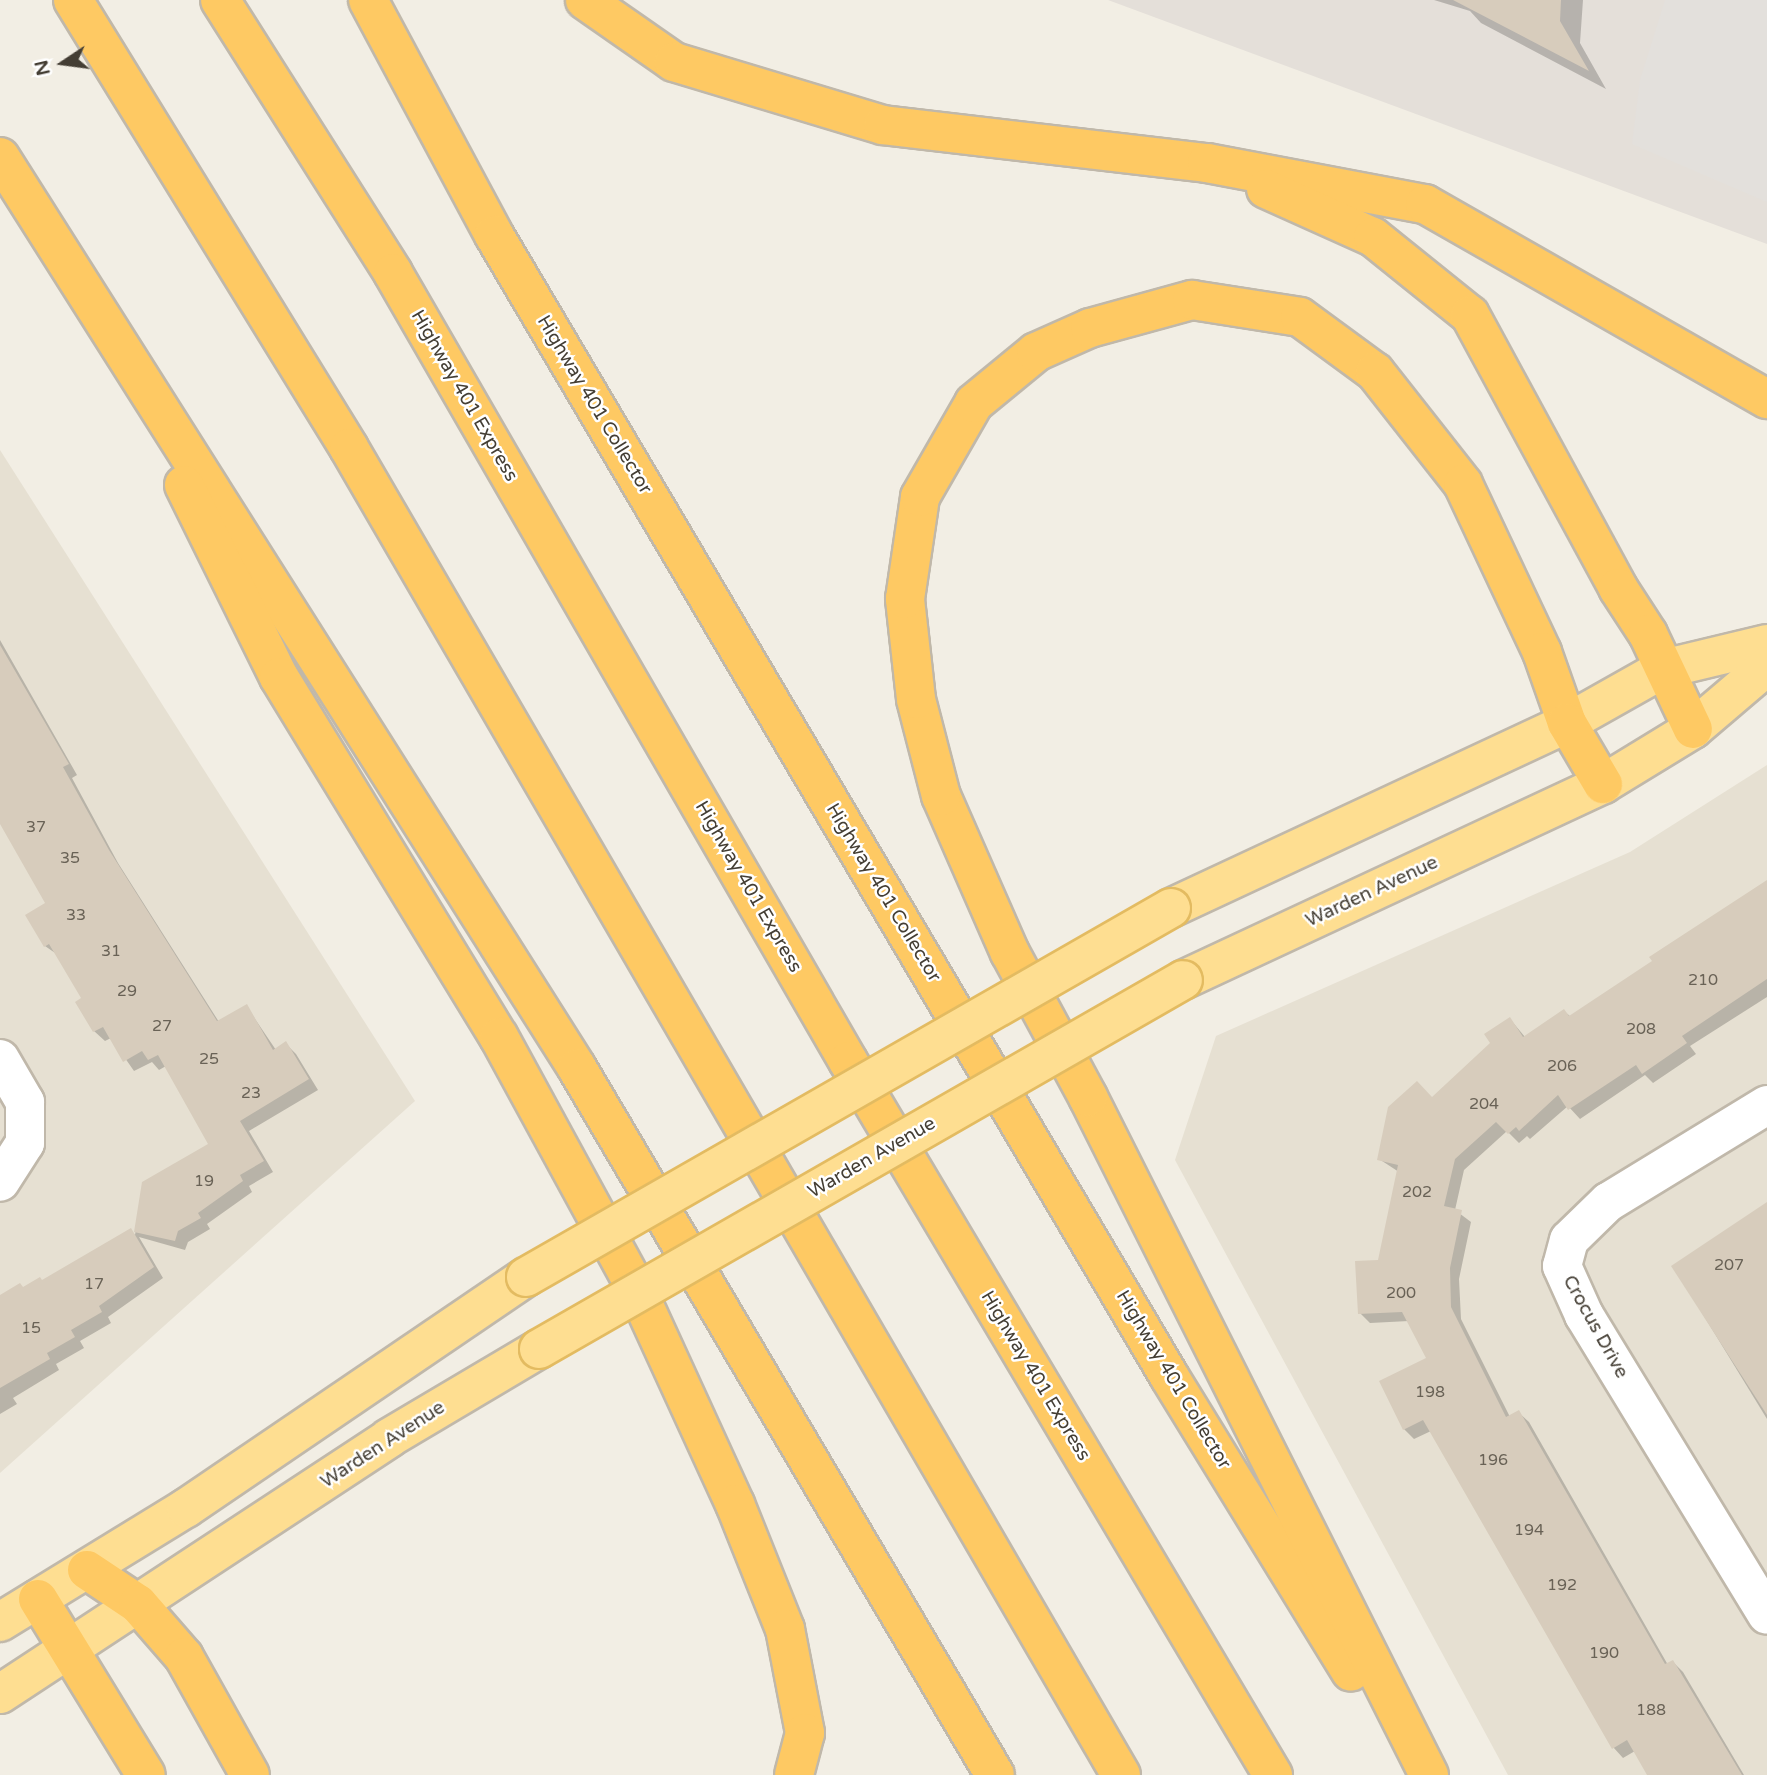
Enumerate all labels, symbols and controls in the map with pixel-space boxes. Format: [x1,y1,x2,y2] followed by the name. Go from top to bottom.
[28,28,98,98] north arrow
[30,58,55,78] text: N
[406,306,522,486] street label: Highway 401 Express
[532,312,656,498] street label: Highway 401 Collector
[690,797,806,977] street label: Highway 401 Express
[821,800,945,986] street label: Highway 401 Collector
[26,817,46,837] house number: 37
[60,848,80,868] house number: 35
[1302,851,1442,933] street label: Warden Avenue
[66,905,86,925] house number: 33
[101,941,121,961] house number: 31
[1688,970,1718,990] house number: 210
[117,981,137,1001] house number: 29
[152,1016,172,1036] house number: 27
[1626,1019,1656,1039] house number: 208
[199,1049,219,1069] house number: 25
[1547,1056,1577,1076] house number: 206
[241,1083,261,1103] house number: 23
[1469,1094,1499,1114] house number: 204
[804,1112,940,1204] street label: Warden Avenue
[194,1171,214,1191] house number: 19
[1402,1182,1432,1202] house number: 202
[1714,1255,1744,1275] house number: 207
[1557,1272,1633,1382] street label: Crocus Drive
[84,1274,104,1294] house number: 17
[1386,1283,1416,1303] house number: 200
[975,1287,1095,1465] street label: Highway 401 Express
[1111,1287,1235,1473] street label: Highway 401 Collector
[21,1318,41,1338] house number: 15
[1415,1382,1445,1402] house number: 198
[317,1396,449,1494] street label: Warden Avenue
[1478,1450,1508,1470] house number: 196
[1514,1520,1544,1540] house number: 194
[1547,1575,1577,1595] house number: 192
[1589,1643,1619,1663] house number: 190
[1636,1700,1666,1720] house number: 188

